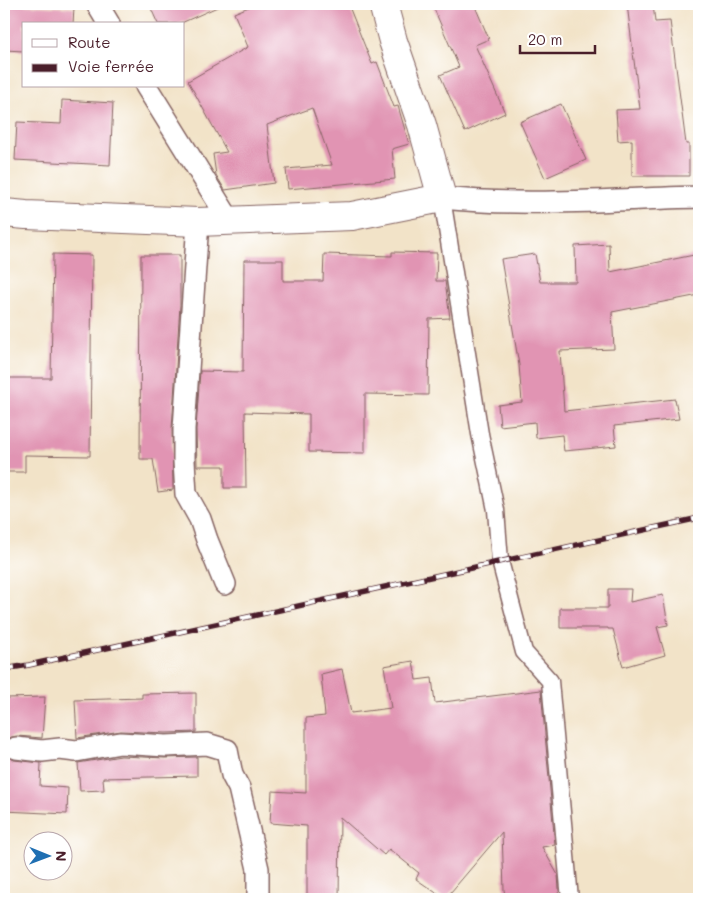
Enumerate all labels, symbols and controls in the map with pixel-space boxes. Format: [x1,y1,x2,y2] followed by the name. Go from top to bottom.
[22,22,185,88] legend
[520,22,596,54] scale bar
[528,29,562,49] text: 20 m
[68,32,111,52] text: Route
[68,56,154,76] text: Voie ferrée
[22,830,72,880] north arrow
[52,851,71,862] text: N

